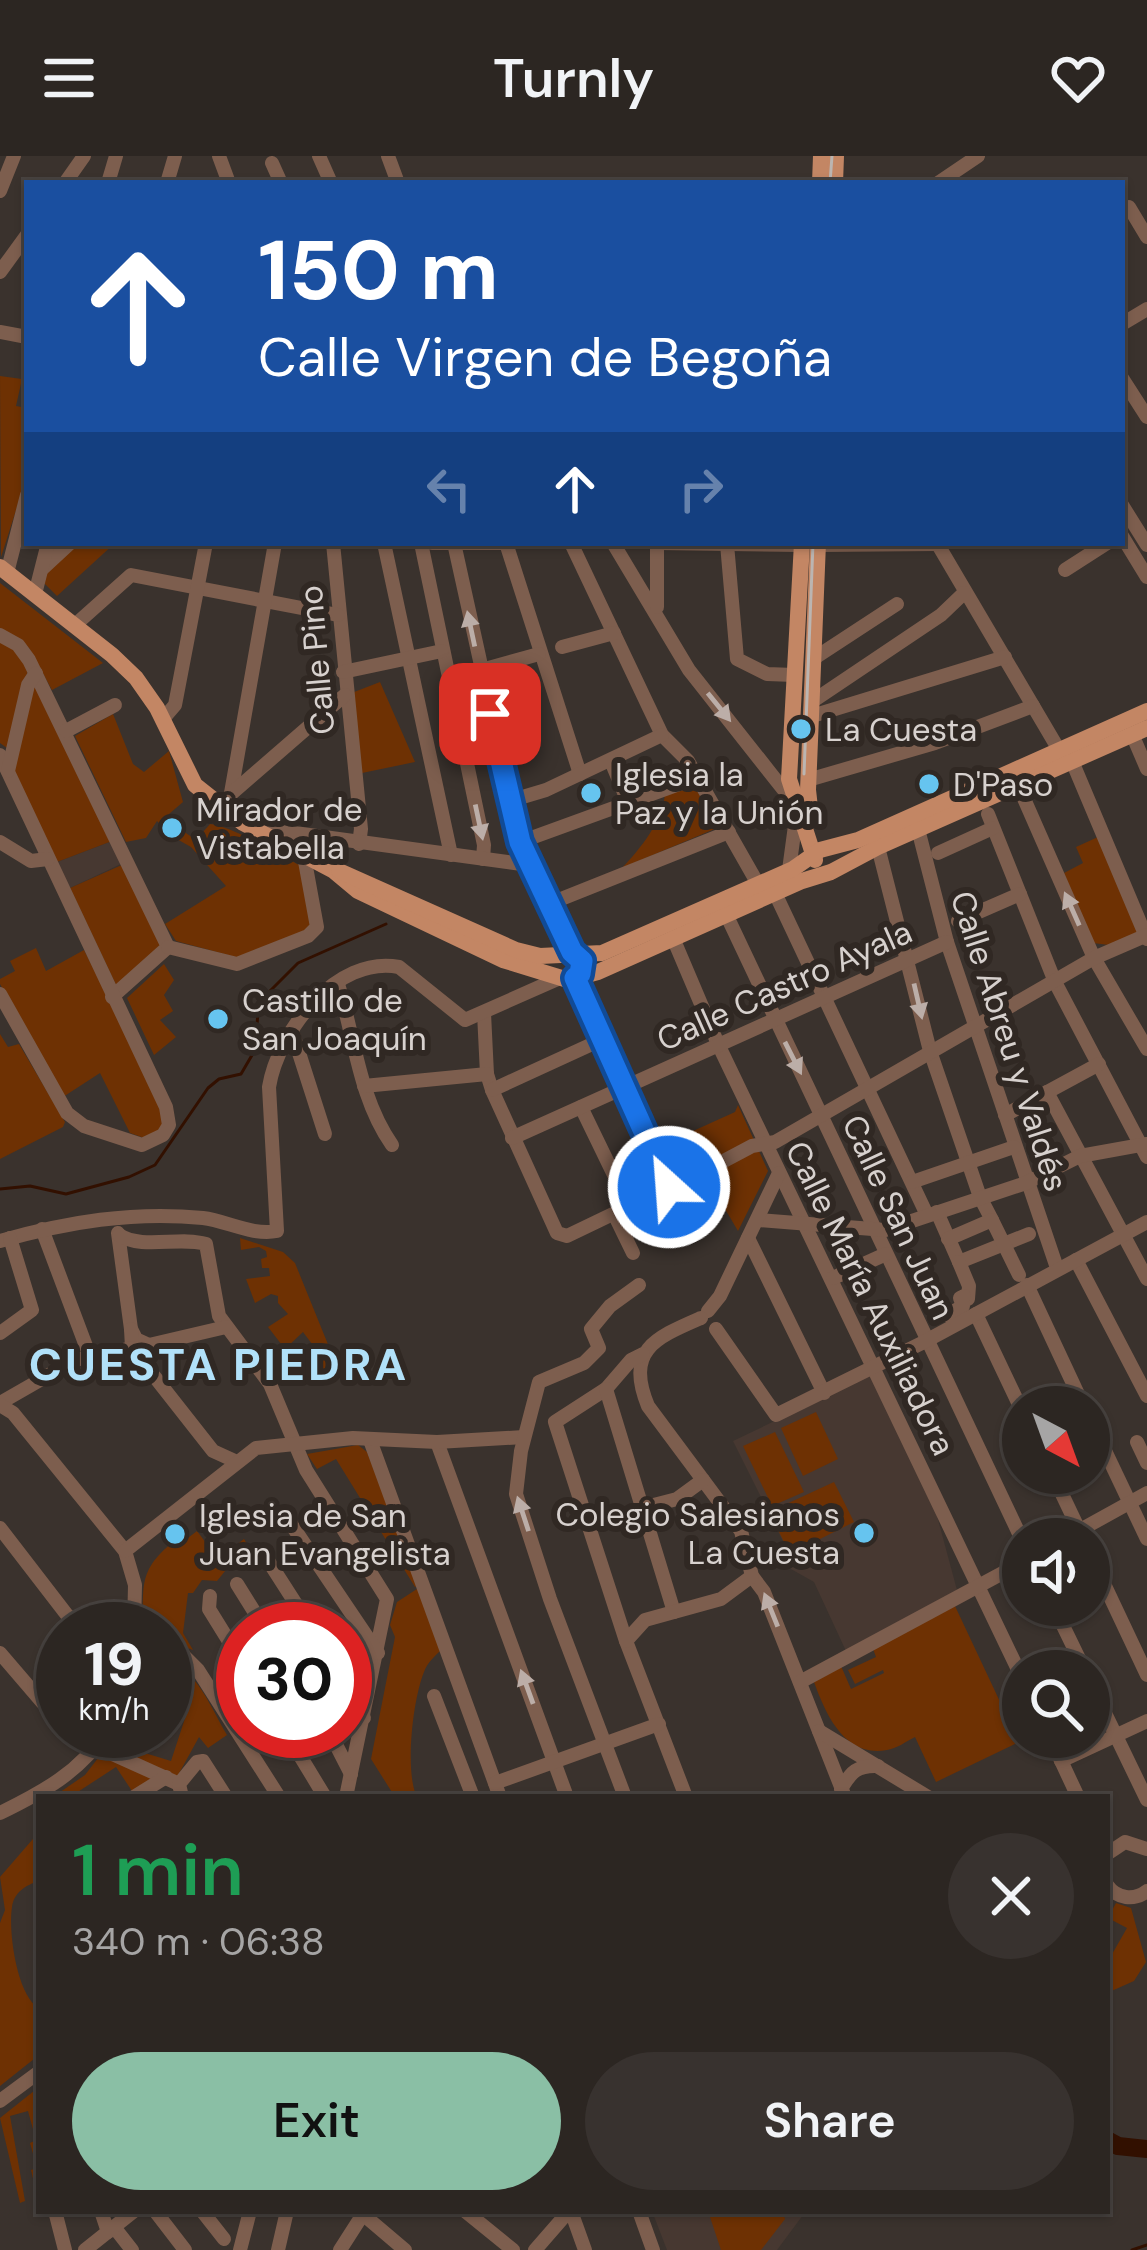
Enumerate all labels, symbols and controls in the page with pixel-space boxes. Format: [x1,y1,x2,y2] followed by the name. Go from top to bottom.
[493,43,654,114] text: Turnly
[36,45,102,111] icon: menu
[1045,45,1111,111] icon: heart
[258,216,499,325] text: 150 m
[60,228,216,384] icon: ahead
[258,322,832,393] text: Calle Virgen de Begoña
[416,456,482,522] icon: left
[542,456,608,522] icon: ahead
[668,456,734,522] icon: right
[289,584,344,736] street label: Calle Pino
[461,610,480,648] one-way arrow
[439,663,541,765] pin
[457,681,523,747] icon: arrive
[706,692,731,723] one-way arrow
[825,708,977,751] place label: La Cuesta
[788,716,814,742] marker: La Cuesta
[615,753,823,834] place label: Iglesia la Paz y la Unión
[953,763,1053,806] place label: D'Paso
[916,771,942,797] marker: D'Paso
[578,780,604,806] marker: Iglesia la Paz y la Unión
[196,788,363,869] place label: Mirador de Vistabella
[470,804,489,841] one-way arrow
[159,815,185,841] marker: Mirador de Vistabella
[941,886,1078,1197] street label: Calle Abreu y Valdés
[1062,892,1082,927] one-way arrow
[650,910,918,1061] street label: Calle Castro Ayala
[242,979,427,1060] place label: Castillo de San Joaquín
[909,982,928,1019] one-way arrow
[205,1006,231,1032] marker: Castillo de San Joaquín
[783,1041,803,1076] one-way arrow
[832,1108,965,1326] street label: Calle San Juan
[606,1124,732,1250] position arrow
[776,1134,965,1462] street label: Calle María Auxiliadora
[29,1335,409,1394] district label: CUESTA PIEDRA
[1002,1386,1110,1494] north arrow
[1002,1386,1110,1758] map controls
[555,1493,840,1574] place label: Colegio Salesianos La Cuesta
[199,1494,451,1575] place label: Iglesia de San Juan Evangelista
[512,1495,531,1532] one-way arrow
[1002,1518,1110,1626] button: sound
[851,1520,877,1546] marker: Colegio Salesianos La Cuesta
[162,1521,188,1547] marker: Iglesia de San Juan Evangelista
[761,1592,780,1628] one-way arrow
[216,1602,372,1758] speed limit sign: 30
[84,1625,144,1704] text: 19
[1002,1650,1110,1758] button: search
[517,1669,535,1705] one-way arrow
[79,1690,149,1729] text: km/h
[72,1824,244,1917] text: 1 min
[948,1833,1074,1959] button: close
[72,1916,325,1967] text: 340 m · 06:38
[72,2052,561,2190] button: Exit
[585,2052,1074,2190] button: Share

